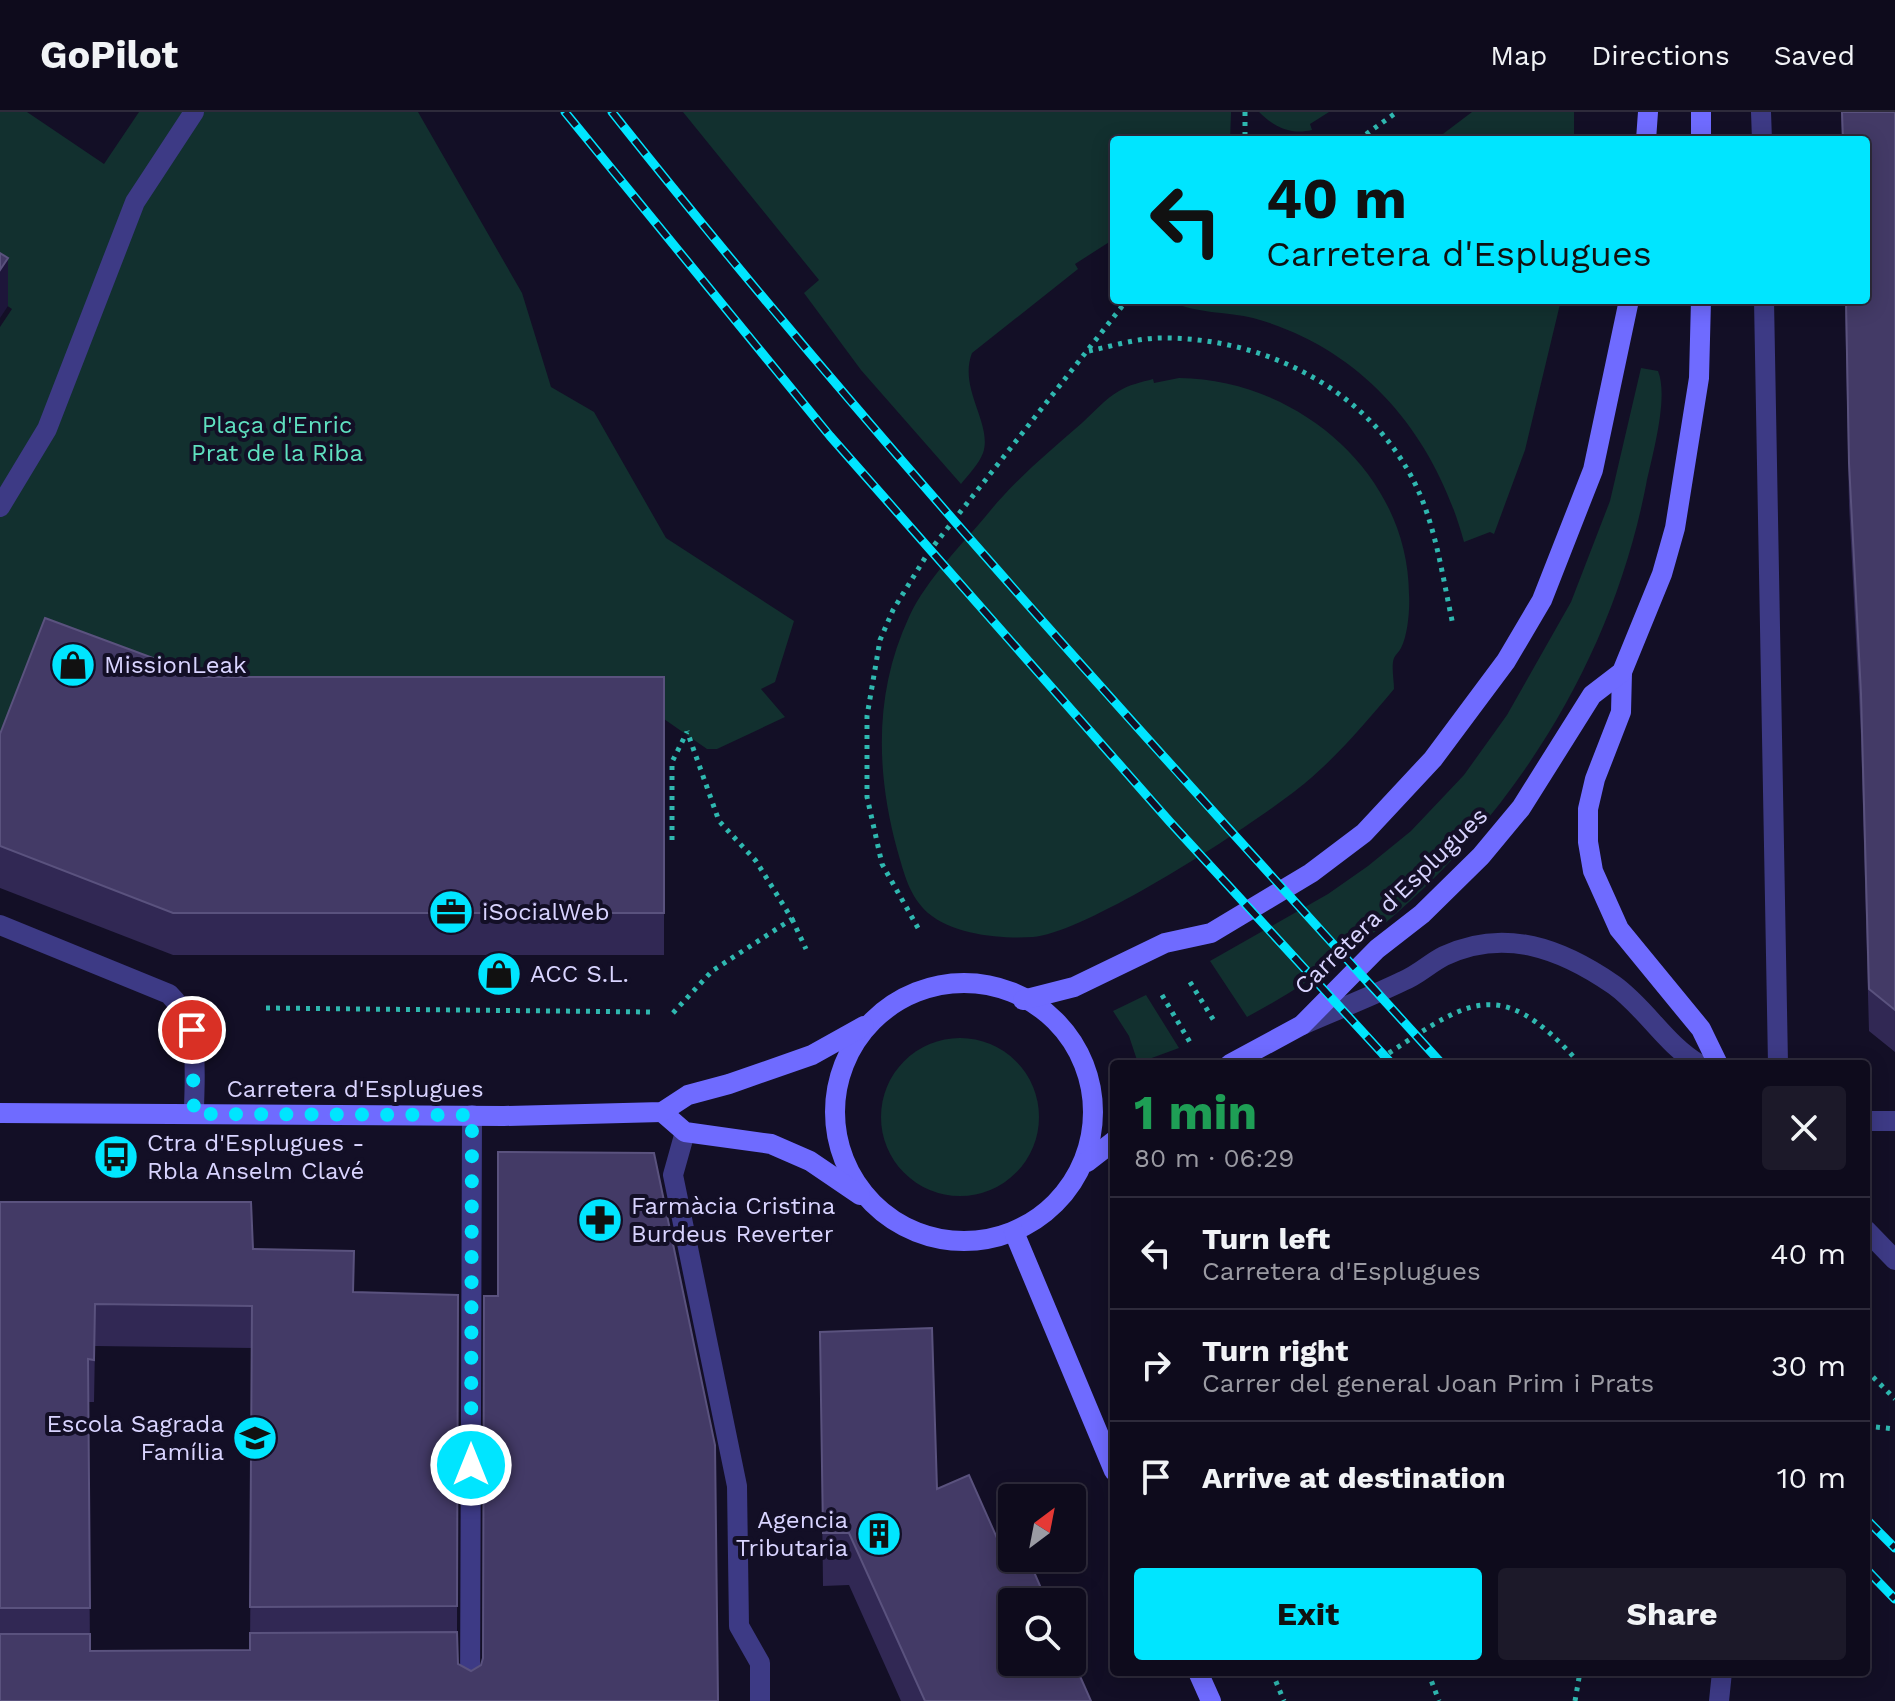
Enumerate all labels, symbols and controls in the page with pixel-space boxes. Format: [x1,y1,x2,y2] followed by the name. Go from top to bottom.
[40,33,178,77] text: GoPilot
[1490,39,1547,72] text: Map
[1591,39,1730,72] text: Directions
[1774,39,1855,72] text: Saved
[1266,166,1407,232] text: 40 m
[1134,168,1238,272] icon: left
[1266,233,1652,275] text: Carretera d'Esplugues
[191,411,363,467] park label: Plaça d'Enric Prat de la Riba
[49,641,97,689] shop icon: MissionLeak
[104,651,247,679] place label: MissionLeak
[1289,802,1493,1000] street label: Carretera d'Esplugues
[427,888,475,936] office icon: iSocialWeb
[482,898,610,926] place label: iSocialWeb
[475,950,523,998] shop icon: ACC S.L.
[530,960,629,988] place label: ACC S.L.
[158,996,226,1064] pin
[170,1008,214,1052] icon: arrive
[226,1075,484,1103] street label: Carretera d'Esplugues
[1134,1084,1257,1141] text: 1 min
[1762,1086,1846,1170] button: close
[147,1129,365,1185] place label: Ctra d'Esplugues - Rbla Anselm Clavé
[92,1133,140,1181] bus stop icon: Ctra d'Esplugues - Rbla Anselm Clavé
[1134,1143,1294,1173] text: 80 m · 06:29
[631,1192,835,1248] place label: Farmàcia Cristina Burdeus Reverter
[576,1196,624,1244] pharmacy icon: Farmàcia Cristina Burdeus Reverter
[1202,1221,1330,1256] text: Turn left
[1134,1231,1178,1275] icon: left
[1770,1236,1846,1271] text: 40 m
[1202,1256,1481,1286] text: Carretera d'Esplugues
[1202,1333,1348,1368] text: Turn right
[1134,1343,1178,1387] icon: right
[1771,1348,1846,1383] text: 30 m
[1202,1368,1654,1398] text: Carrer del general Joan Prim i Prats
[46,1410,224,1466] place label: Escola Sagrada Família
[231,1414,279,1462] school or university icon: Escola Sagrada Família
[429,1423,513,1507] position arrow
[1134,1455,1178,1499] icon: arrive
[1202,1460,1506,1495] text: Arrive at destination
[1777,1460,1846,1495] text: 10 m
[998,1484,1086,1572] north arrow
[998,1484,1086,1676] map controls
[736,1506,848,1562] place label: Agencia Tributaria
[855,1510,903,1558] building icon: Agencia Tributaria
[1134,1568,1482,1660] button: Exit
[1498,1568,1846,1660] button: Share
[998,1588,1086,1676] button: search

